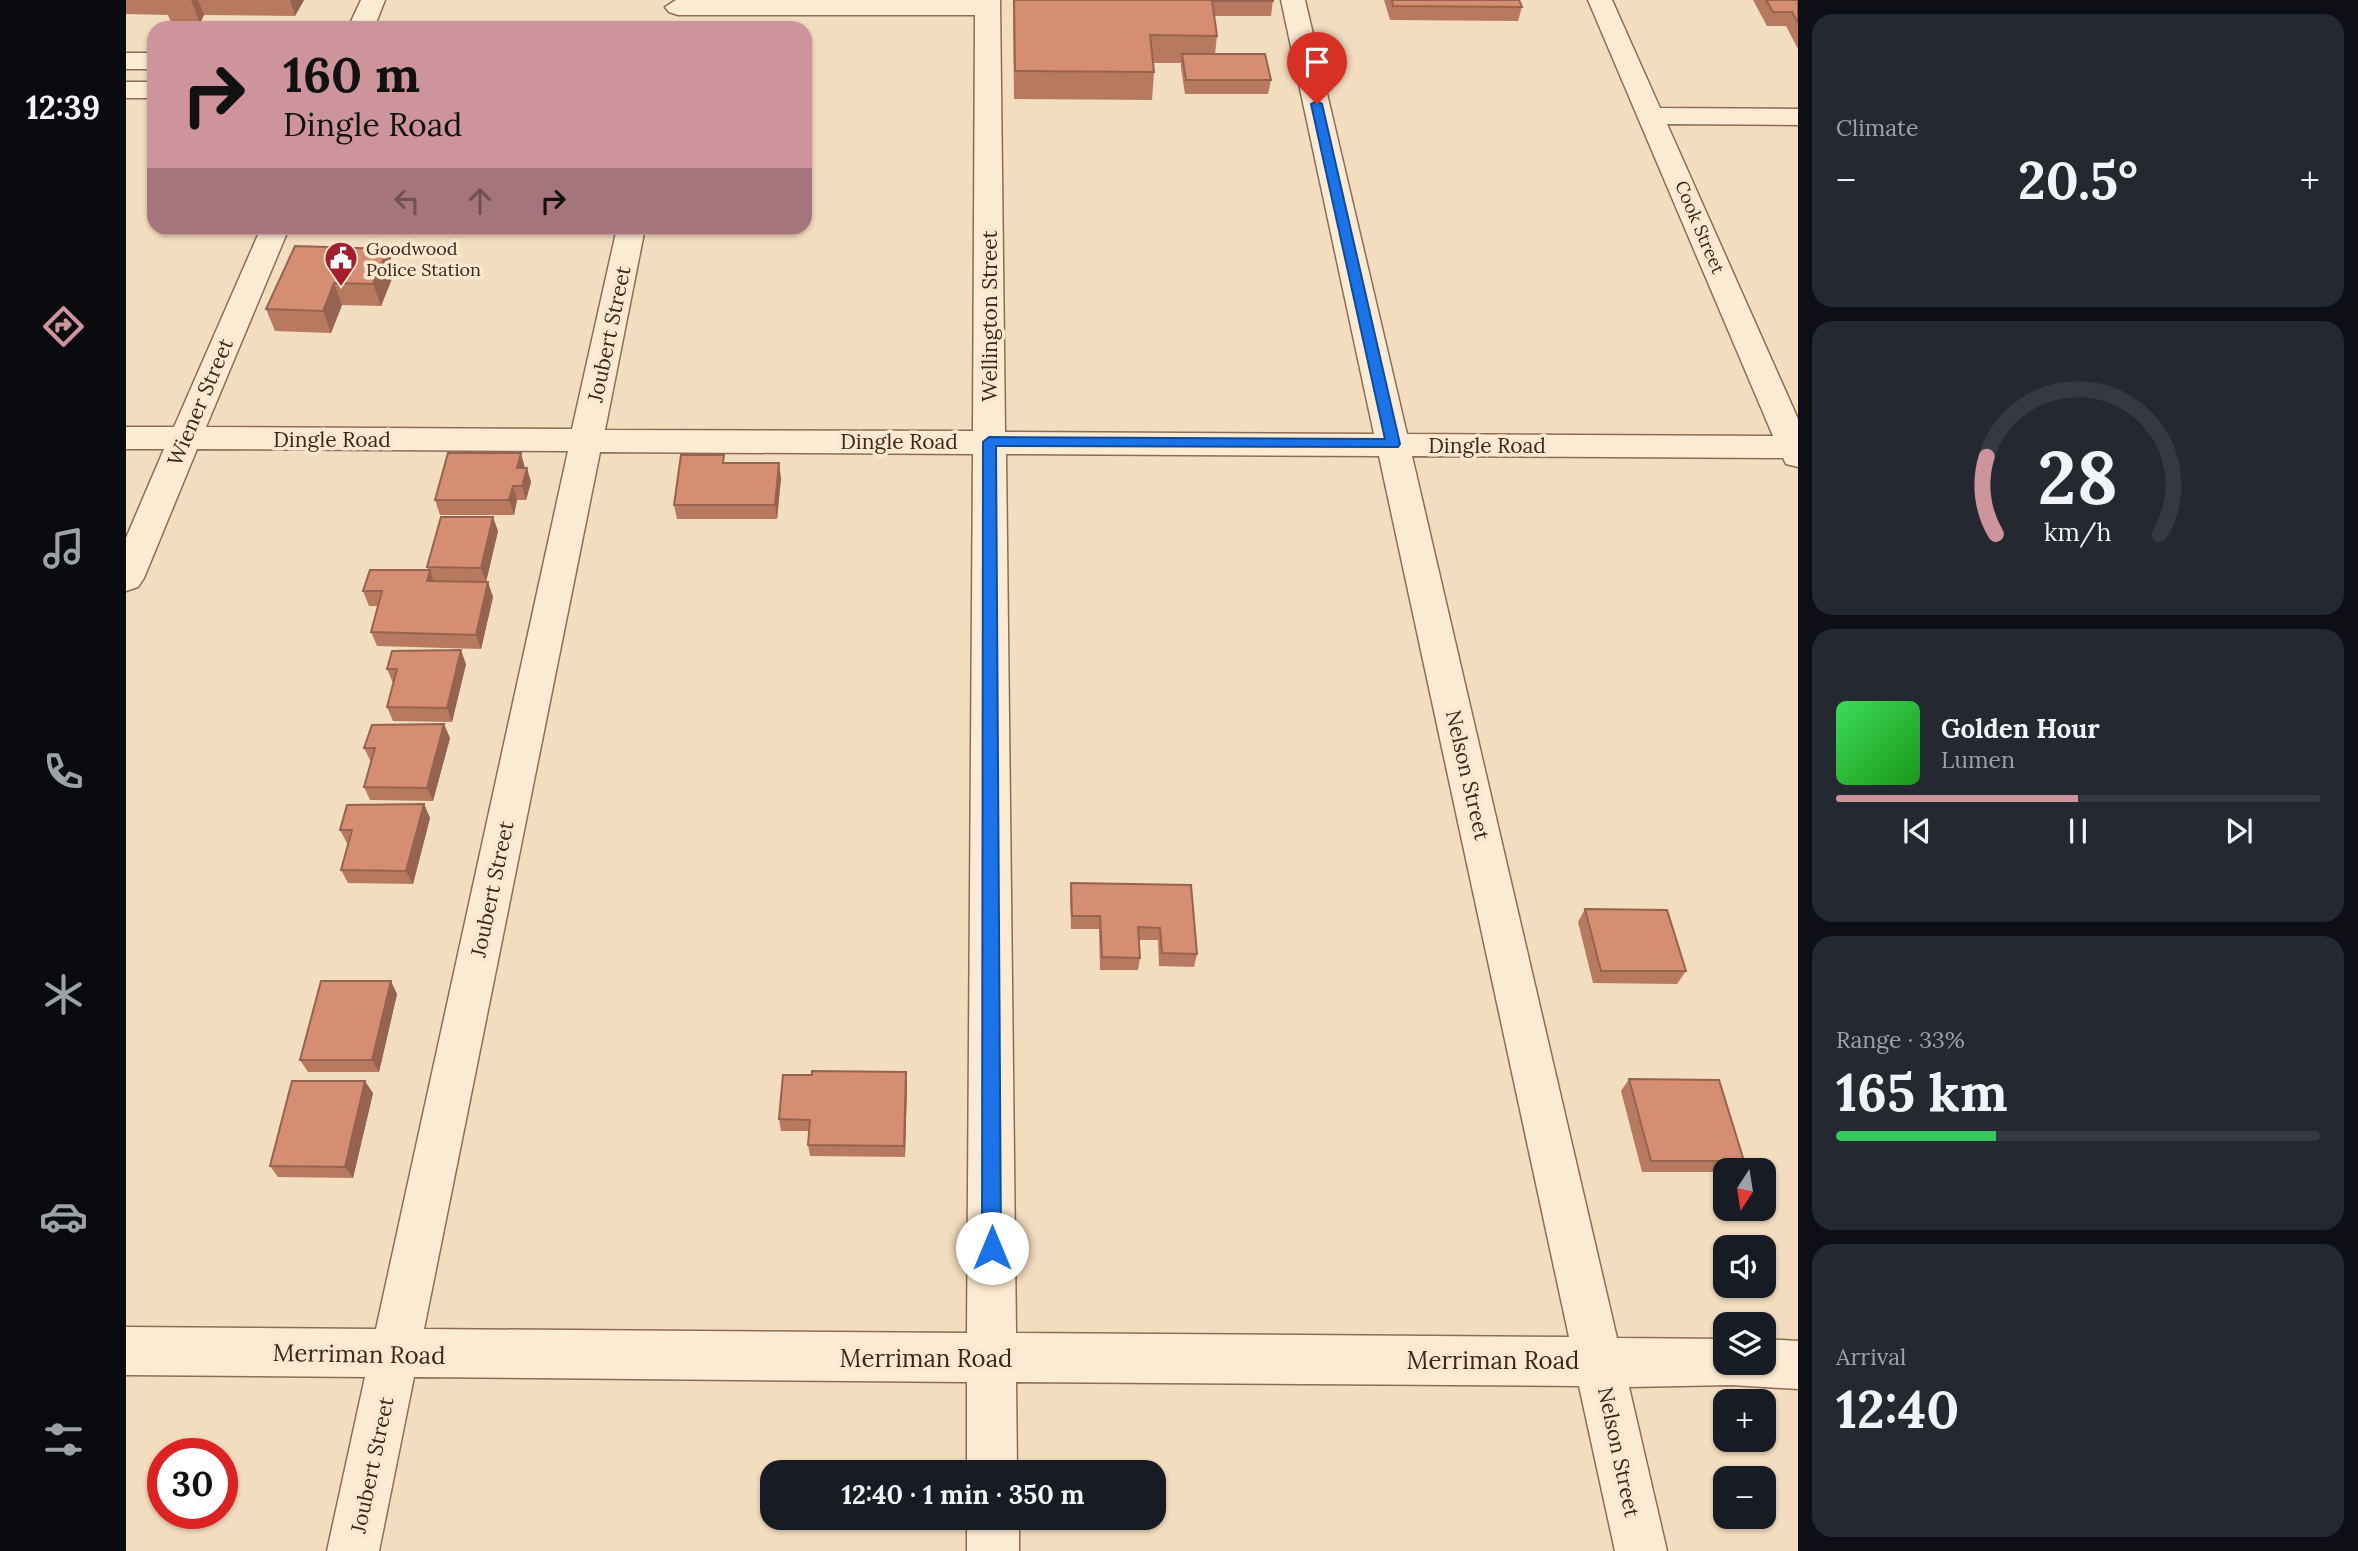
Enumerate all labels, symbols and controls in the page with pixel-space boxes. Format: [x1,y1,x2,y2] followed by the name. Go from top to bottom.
[1287,32,1347,104] pin
[283,43,420,105] text: 160 m
[1298,43,1336,81] icon: arrive
[168,49,259,140] icon: right
[26,87,100,128] text: 12:39
[283,104,462,145] text: Dingle Road
[1836,113,1918,142] text: Climate
[2018,147,2138,213] text: 20.5°
[1836,156,1856,204] text: −
[2300,156,2320,204] text: +
[1670,177,1730,277] street label: Cook Street
[388,182,426,220] icon: left
[461,182,499,220] icon: ahead
[534,182,572,220] icon: right
[976,229,1003,402] street label: Wellington Street
[366,237,481,281] place label: Goodwood Police Station
[322,239,360,288] public building icon: Goodwood Police Station
[581,263,637,406] street label: Joubert Street
[39,302,88,351] icon: directions
[161,333,239,470] street label: Wiener Street
[273,426,391,453] street label: Dingle Road
[840,428,958,455] street label: Dingle Road
[1428,432,1546,459] street label: Dingle Road
[2038,432,2118,525] text: 28
[2044,516,2112,548] text: km/h
[39,524,88,573] icon: music
[1440,707,1496,844] street label: Nelson Street
[1941,712,2100,745] text: Golden Hour
[1941,745,2015,774] text: Lumen
[39,747,88,796] icon: phone
[1898,812,1936,850] icon: previous
[2059,812,2097,850] icon: pause
[2220,812,2258,850] icon: next
[464,818,520,961] street label: Joubert Street
[39,970,88,1019] icon: climate
[1836,1025,1965,1054] text: Range · 33%
[1836,1059,2008,1125] text: 165 km
[1713,1158,1776,1222] north arrow
[1713,1158,1776,1529] map controls
[39,1192,88,1241] icon: car
[955,1211,1029,1285] position arrow
[1713,1235,1776,1298] button: sound
[1713,1312,1776,1375] button: layers
[272,1337,446,1371] street label: Merriman Road
[1836,1342,1906,1371] text: Arrival
[840,1343,1012,1374] street label: Merriman Road
[1407,1345,1579,1376] street label: Merriman Road
[1836,1376,1959,1442] text: 12:40
[1592,1384,1646,1521] street label: Nelson Street
[1713,1389,1776,1452] button: +
[344,1394,400,1537] street label: Joubert Street
[39,1415,88,1464] icon: filters
[147,1438,238,1529] speed limit sign: 30
[1713,1466,1776,1529] button: −
[841,1478,1085,1511] text: 12:40 · 1 min · 350 m

